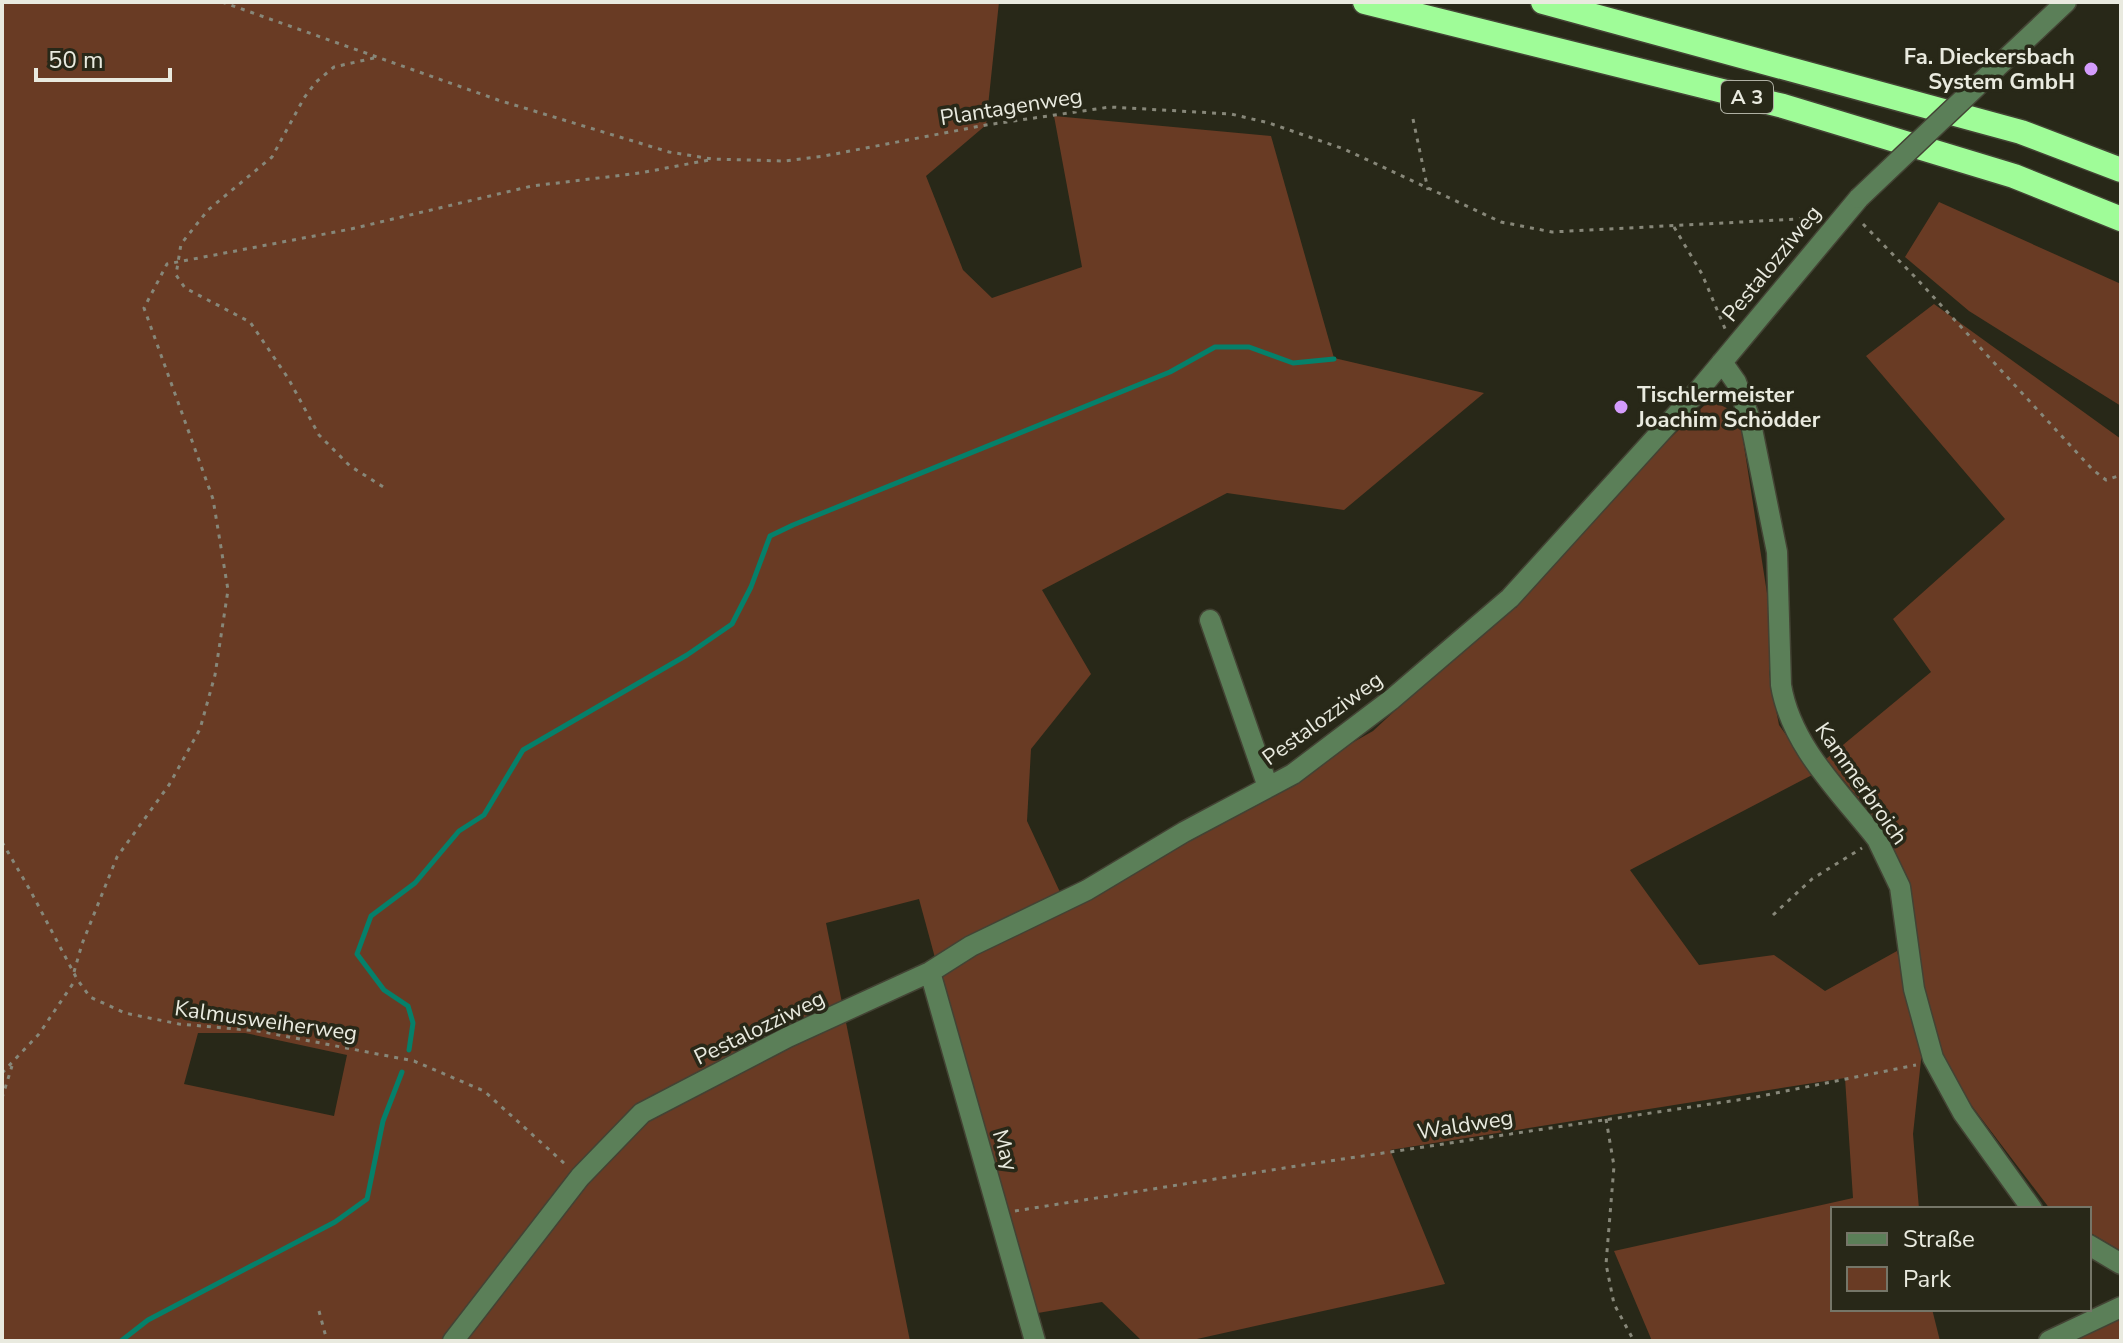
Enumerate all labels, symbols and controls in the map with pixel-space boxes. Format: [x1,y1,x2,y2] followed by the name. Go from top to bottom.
[36,32,170,82] scale bar
[1904,42,2075,97] place label: Fa. Dieckersbach System GmbH
[48,44,104,76] text: 50 m
[2082,60,2100,78] marker: Fa. Dieckersbach System GmbH
[938,81,1085,133] street label: Plantagenweg
[1721,81,1773,113] road number: A 3
[1715,199,1828,328] street label: Pestalozziweg
[1636,380,1821,435] place label: Tischlermeister Joachim Schödder
[1612,398,1630,416] marker: Tischlermeister Joachim Schödder
[1256,665,1389,773] street label: Pestalozziweg
[1808,716,1915,851] street label: Kammerbroich
[689,983,830,1072] street label: Pestalozziweg
[173,993,359,1049] street label: Kalmusweiherweg
[1415,1103,1515,1147] street label: Waldweg
[985,1126,1025,1175] street label: May
[1831,1207,2091,1311] legend
[1903,1223,1975,1255] text: Straße
[1903,1263,1952,1295] text: Park

